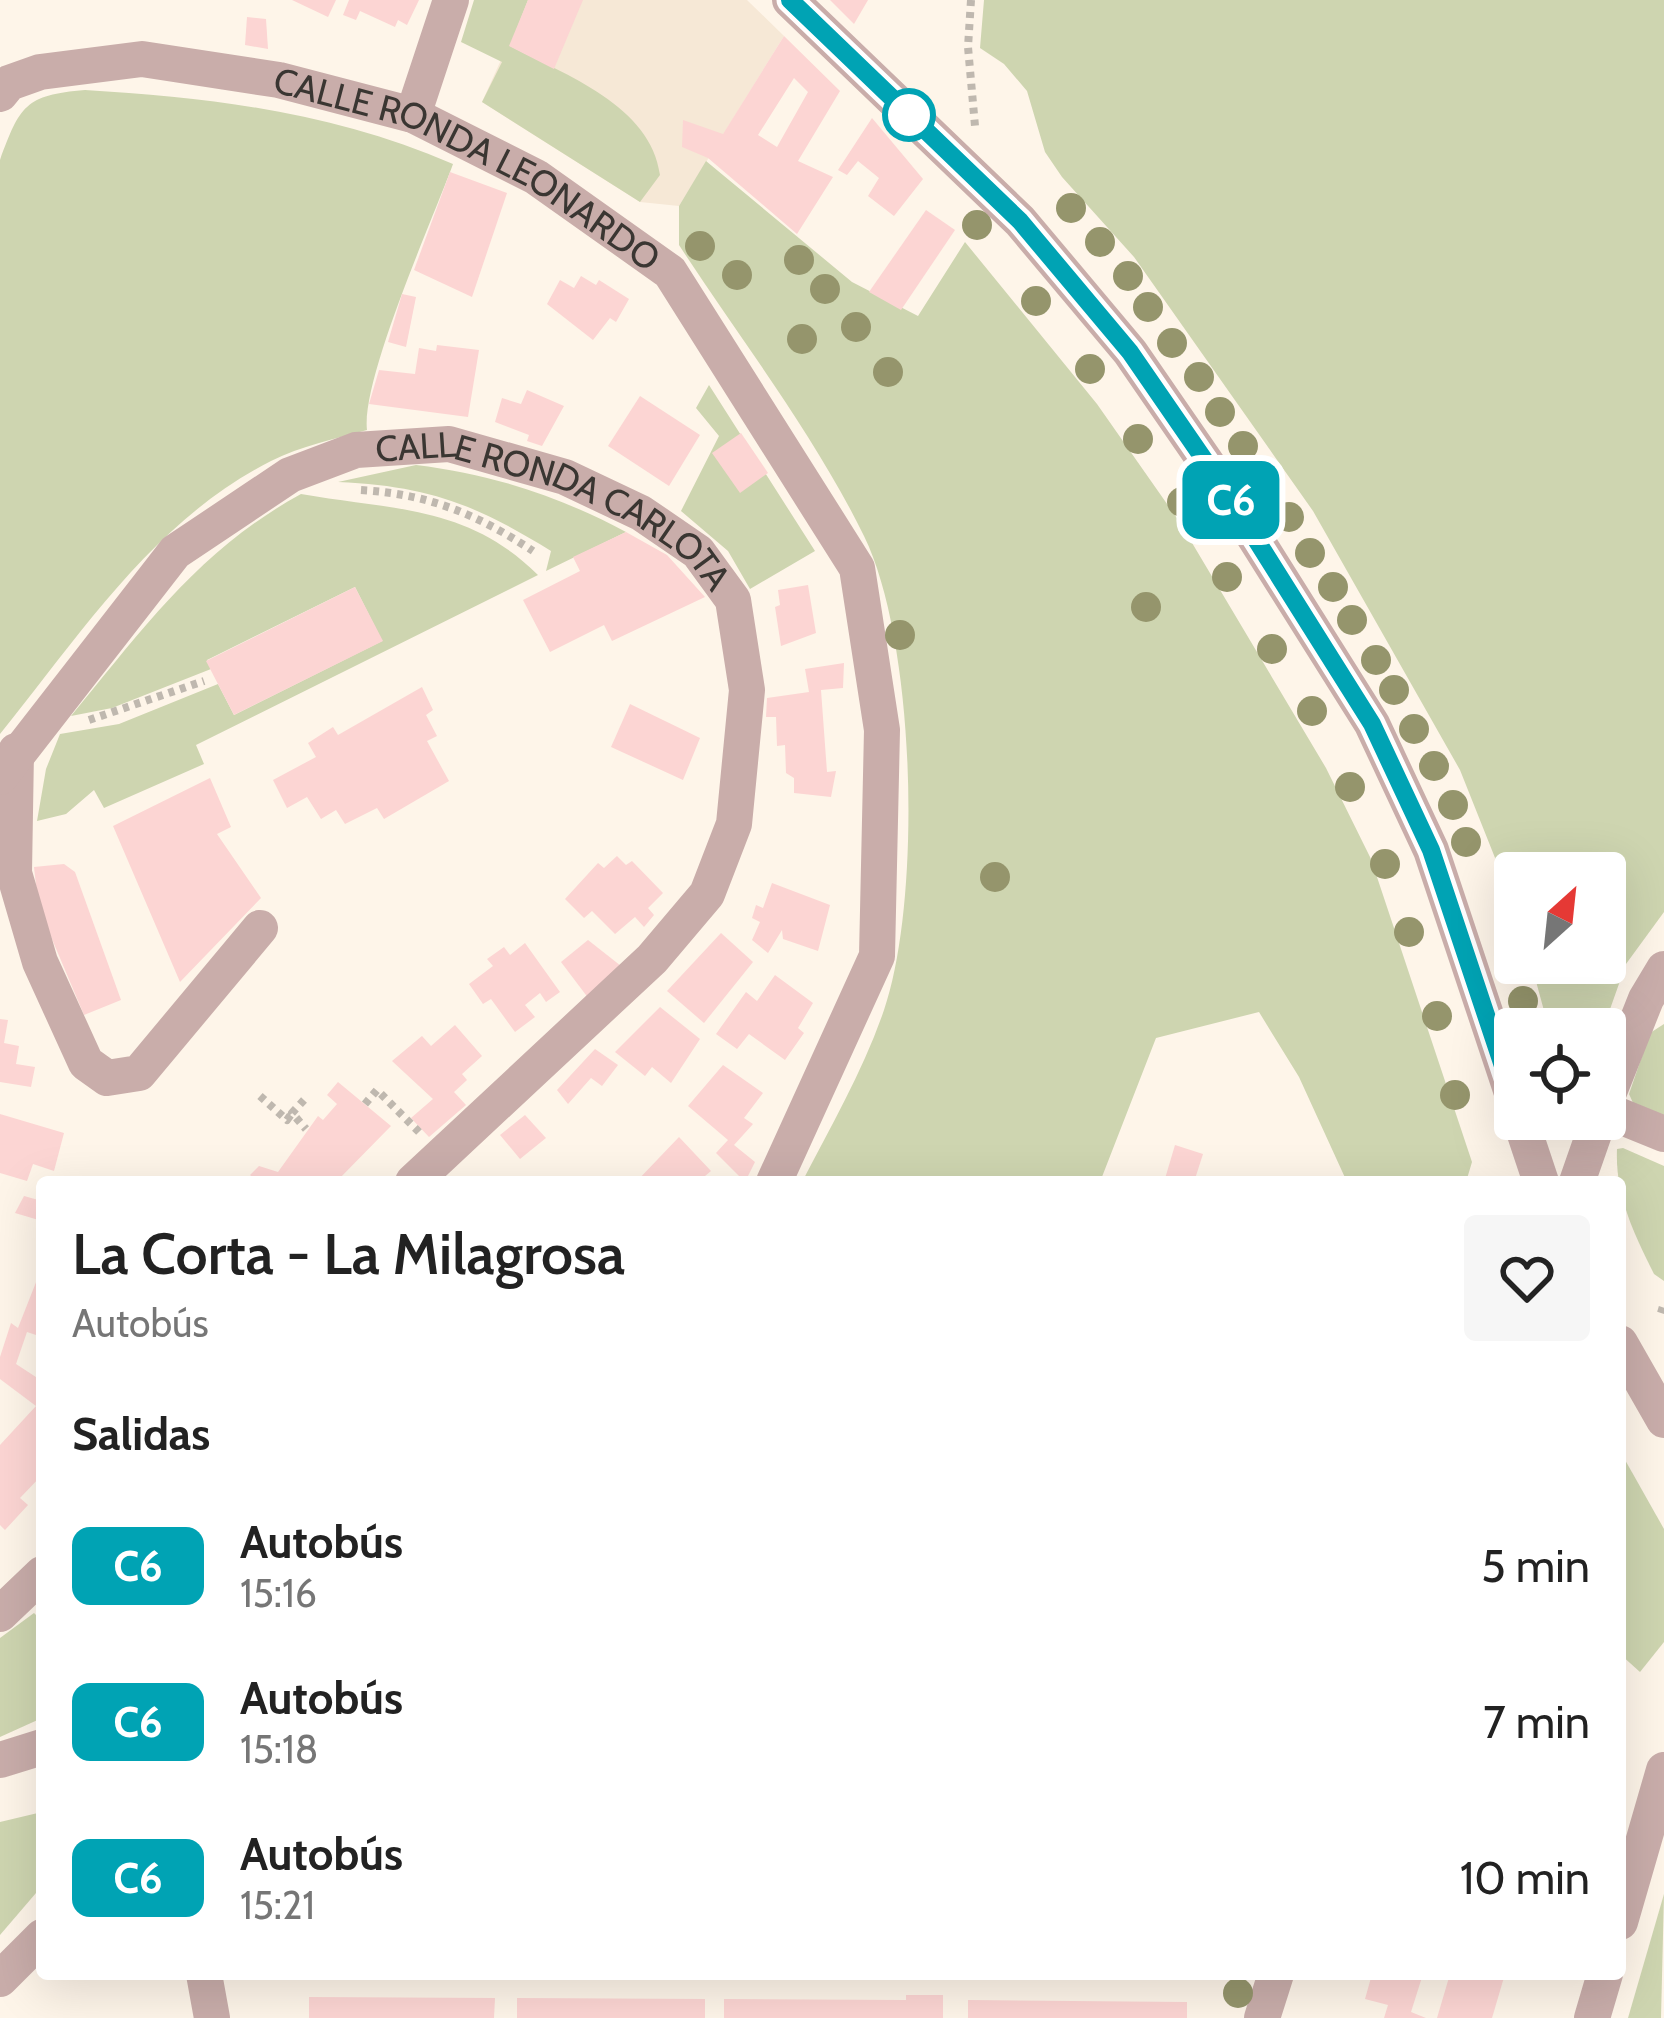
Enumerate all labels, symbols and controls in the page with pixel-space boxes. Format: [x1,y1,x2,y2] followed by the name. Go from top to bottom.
[269,58,669,280] street label: CALLE RONDA LEONARDO
[884,90,934,140] unlabelled marker
[374,422,740,599] street label: CALLE RONDA CARLOTA
[1177,461,1285,539] line badge: C6
[1206,474,1256,526] text: C6
[1494,852,1626,984] north arrow
[1494,852,1626,1140] map controls
[1494,1008,1626,1140] button: locate
[1464,1215,1590,1341] button: heart
[72,1219,625,1288] text: La Corta - La Milagrosa
[72,1299,209,1347] text: Autobús
[72,1407,210,1461] text: Salidas
[240,1515,403,1569] text: Autobús
[1481,1539,1590,1593] text: 5 min
[113,1540,163,1592] text: C6
[240,1569,317,1617] text: 15:16
[240,1671,403,1725] text: Autobús
[1483,1695,1590,1749] text: 7 min
[113,1696,163,1748] text: C6
[240,1725,318,1773] text: 15:18
[240,1827,403,1881] text: Autobús
[1460,1851,1590,1905] text: 10 min
[113,1852,163,1904] text: C6
[240,1881,315,1929] text: 15:21

